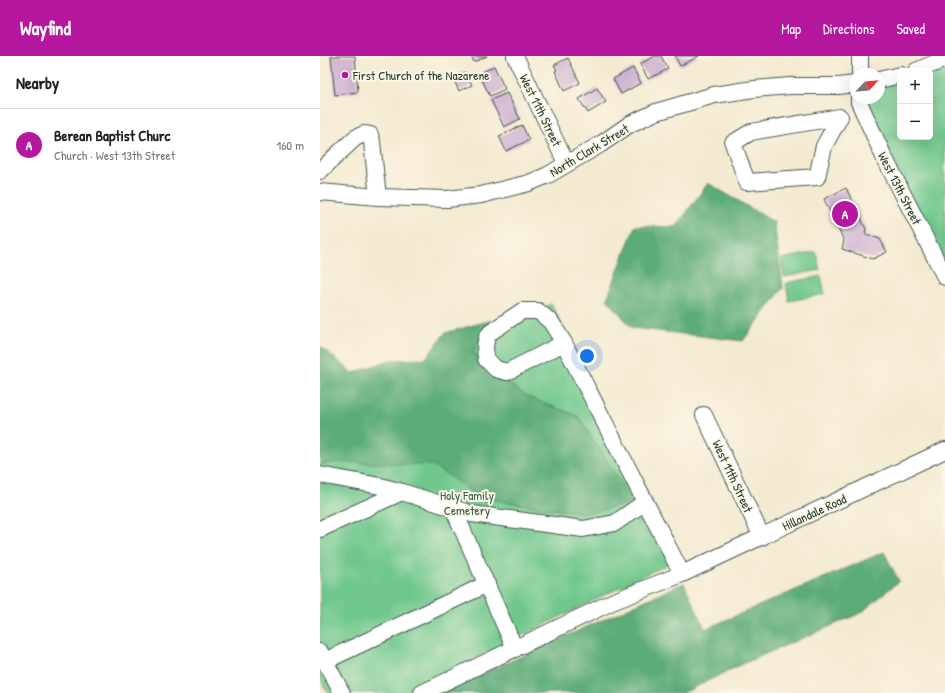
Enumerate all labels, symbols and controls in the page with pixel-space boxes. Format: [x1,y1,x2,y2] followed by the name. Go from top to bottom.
[20,15,71,41] text: Wayfind
[781,19,801,38] text: Map
[823,19,874,38] text: Directions
[896,19,925,38] text: Saved
[352,66,489,84] place label: First Church of the Nazarene
[849,68,885,104] north arrow
[897,68,933,140] map controls
[897,68,933,104] button: +
[340,70,350,80] marker: First Church of the Nazarene
[16,71,59,94] text: Nearby
[516,71,566,150] street label: West 11th Street
[897,104,933,140] button: −
[546,119,632,181] street label: North Clark Street
[54,125,170,146] text: Berean Baptist Churc
[26,136,32,154] text: A
[276,136,304,154] text: 160 m
[54,146,175,164] text: Church · West 13th Street
[874,149,926,228] street label: West 13th Street
[832,199,858,229] pin: A
[577,346,597,366] your location
[708,437,758,516] street label: West 11th Street
[440,486,494,519] park label: Holy Family Cemetery
[779,489,849,535] street label: Hillandale Road

